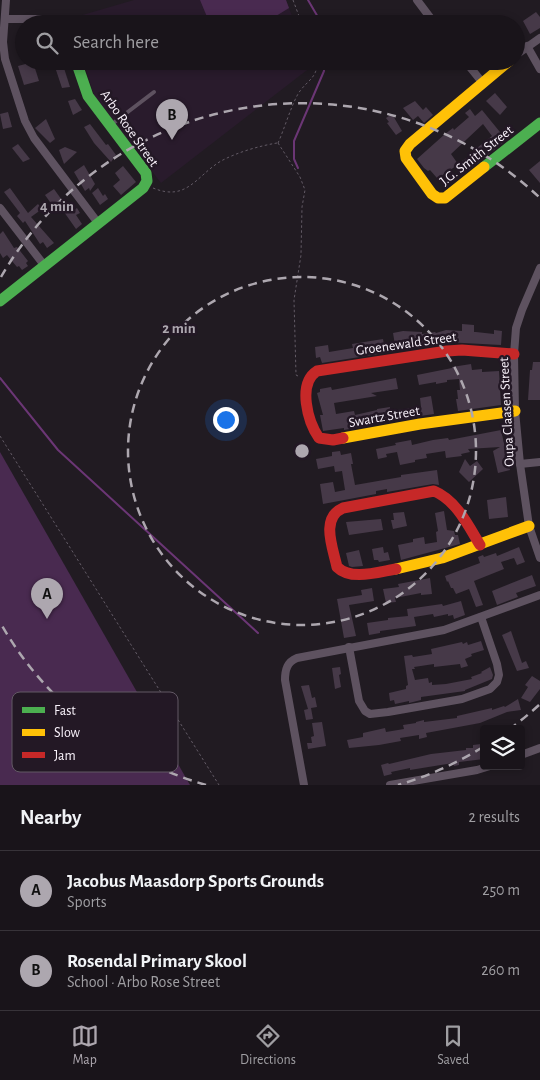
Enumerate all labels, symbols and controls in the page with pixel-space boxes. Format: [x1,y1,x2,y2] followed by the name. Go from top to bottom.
[15,15,525,70] search box
[33,29,61,57] icon: search
[73,33,159,52] text: Search here
[98,88,161,170] street label: Arbo Rose Street
[156,99,188,140] pin: B
[437,123,516,189] street label: J.G. Smith Street
[40,199,74,214] text: 4 min
[162,321,196,336] text: 2 min
[355,330,458,358] street label: Groenewald Street
[497,356,517,467] street label: Oupa Claasen Street
[348,404,421,430] street label: Swartz Street
[213,407,239,433] your location
[293,442,311,460] centre of rings
[31,578,63,619] pin: A
[12,692,178,772] legend
[54,704,76,718] text: Fast
[480,725,525,770] map controls
[480,725,525,770] button: layers
[54,726,81,740] text: Slow
[54,749,76,763] text: Jam
[20,807,81,828] text: Nearby
[468,809,520,825] text: 2 results
[67,872,324,891] text: Jacobus Maasdorp Sports Grounds
[31,882,41,898] text: A
[482,882,520,898] text: 250 m
[67,894,107,910] text: Sports
[67,952,247,971] text: Rosendal Primary Skool
[31,962,41,978] text: B
[481,962,520,978] text: 260 m
[67,974,220,990] text: School · Arbo Rose Street
[71,1022,99,1069] tab: Map
[240,1022,296,1069] tab: Directions
[437,1022,469,1069] tab: Saved

